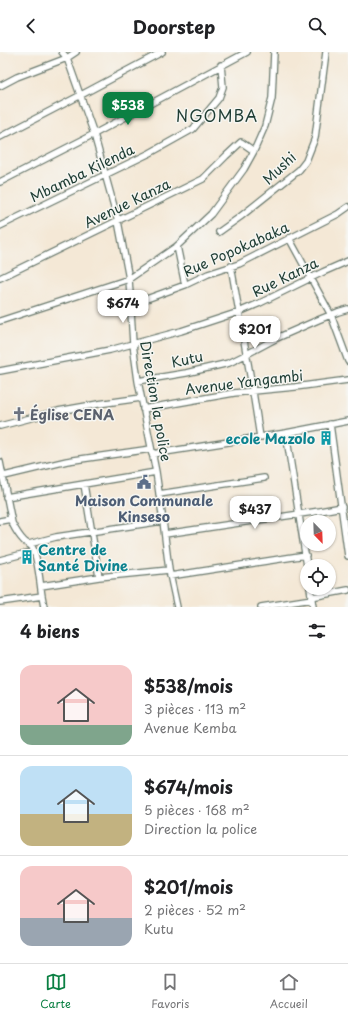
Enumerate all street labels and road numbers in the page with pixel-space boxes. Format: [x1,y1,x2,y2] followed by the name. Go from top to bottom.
[26,138,138,207] street label: Mbamba Kilenda
[257,147,301,189] street label: Mushi
[80,173,174,233] street label: Avenue Kanza
[180,216,292,282] street label: Rue Popokabaka
[248,252,322,302] street label: Rue Kanza
[135,339,177,463] street label: Direction la police
[169,345,205,373] street label: Kutu
[184,364,304,400] street label: Avenue Yangambi

